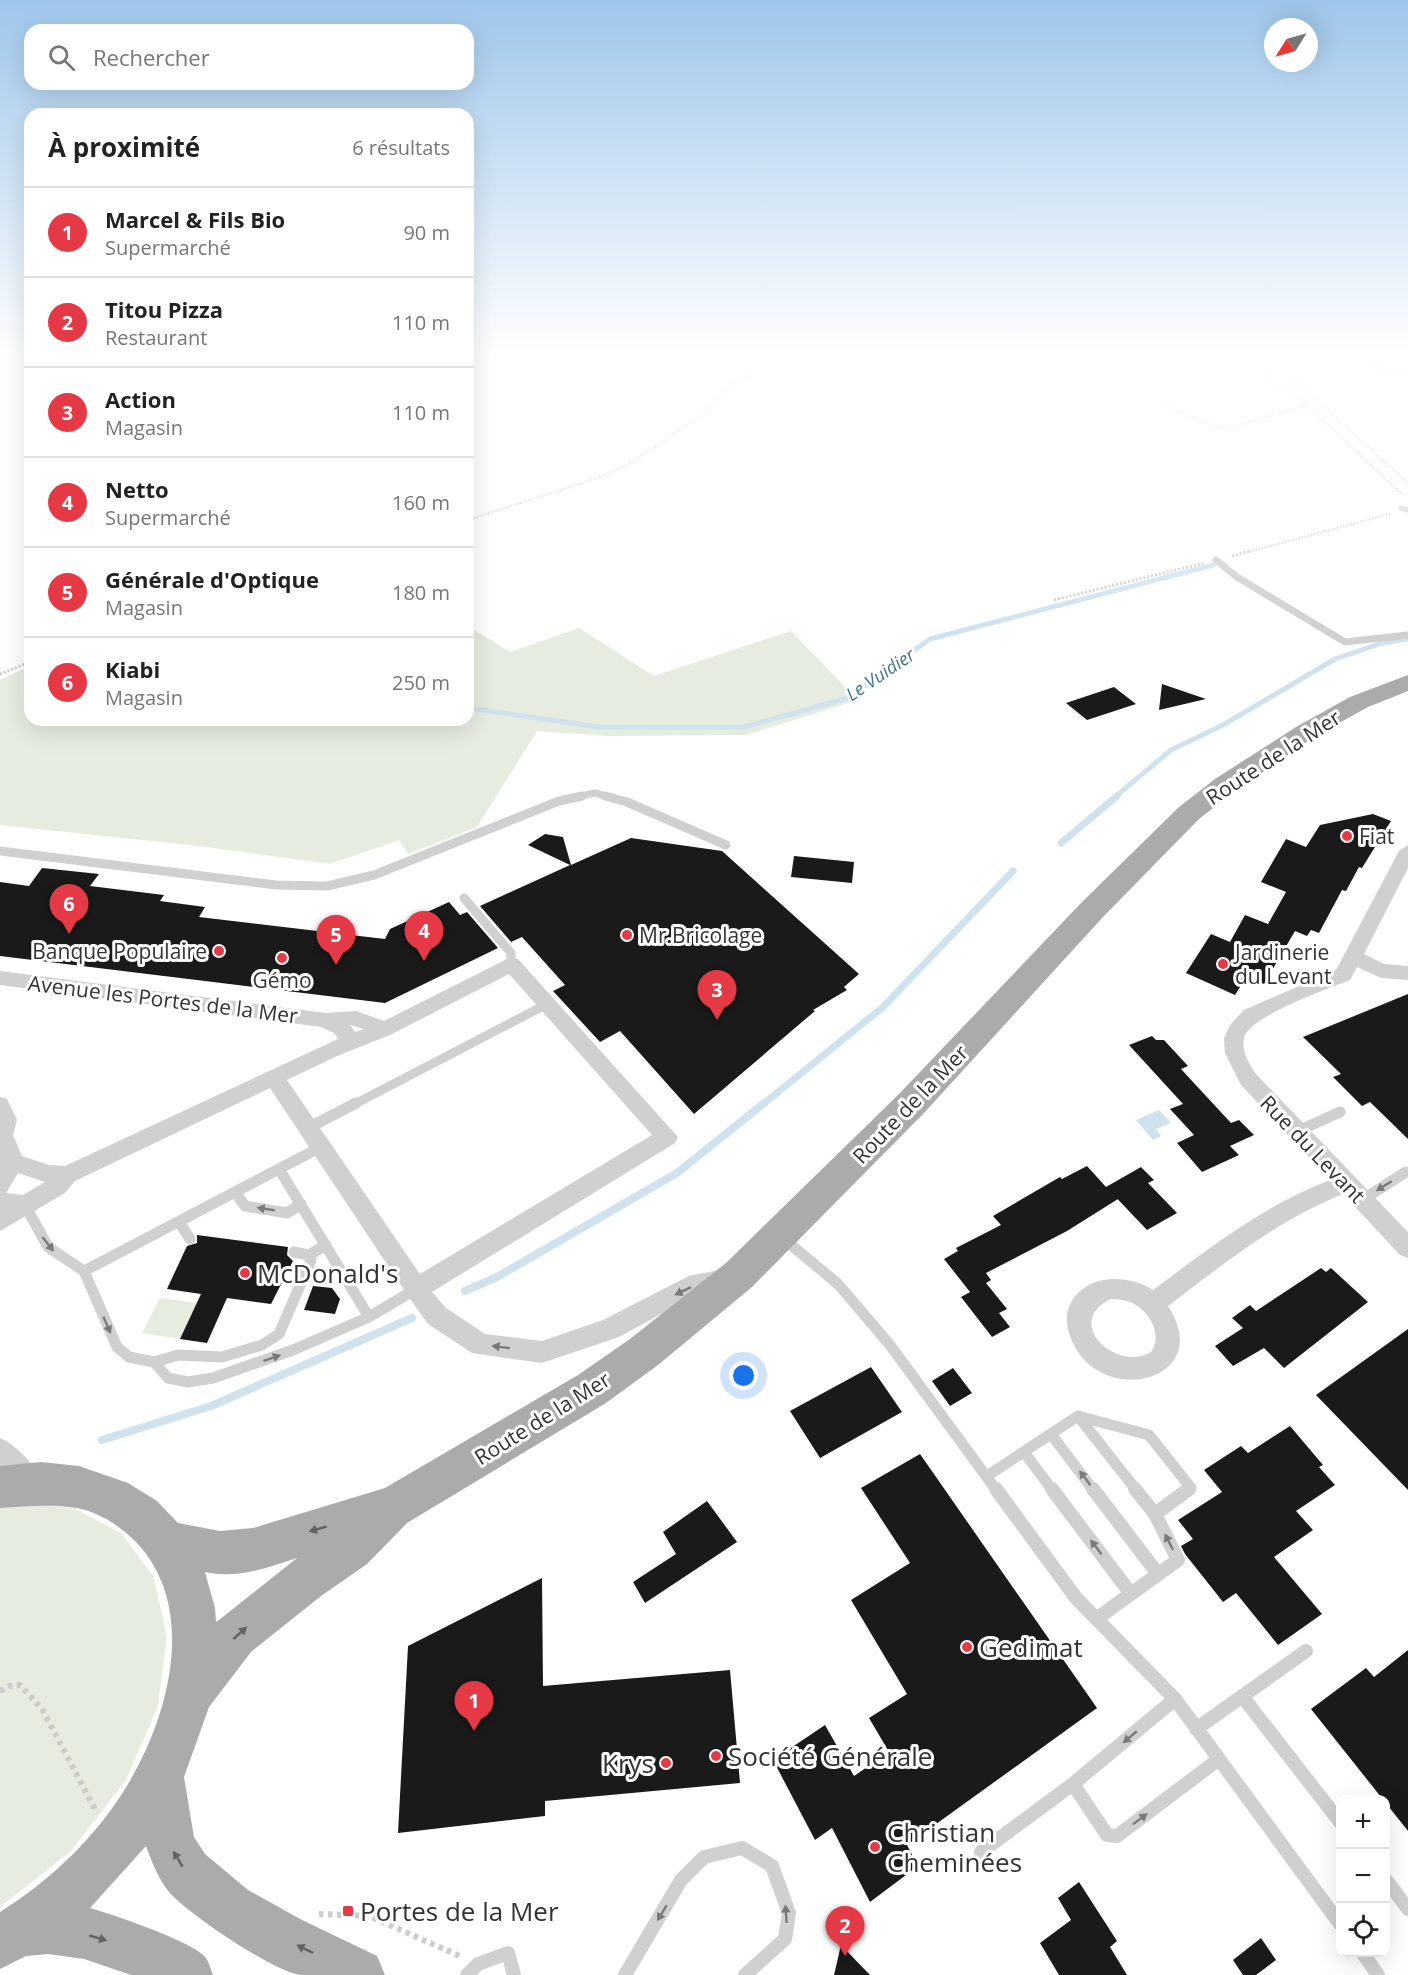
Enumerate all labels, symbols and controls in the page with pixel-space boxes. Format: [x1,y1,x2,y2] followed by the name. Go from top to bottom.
[1264,18,1318,72] north arrow
[24,24,474,90] search box
[45,41,78,74] icon: search
[93,42,210,72] text: Rechercher
[48,129,200,165] text: À proximité
[352,134,450,161] text: 6 résultats
[105,204,285,234] text: Marcel & Fils Bio
[62,219,73,246] text: 1
[403,219,450,246] text: 90 m
[105,234,231,261] text: Supermarché
[105,294,223,324] text: Titou Pizza
[62,309,73,336] text: 2
[392,309,450,336] text: 110 m
[105,324,207,351] text: Restaurant
[105,384,176,414] text: Action
[62,399,73,426] text: 3
[392,399,450,426] text: 110 m
[105,414,183,441] text: Magasin
[105,474,169,504] text: Netto
[62,489,73,516] text: 4
[392,489,450,516] text: 160 m
[105,504,231,531] text: Supermarché
[105,564,319,594] text: Générale d'Optique
[62,579,73,606] text: 5
[392,579,450,606] text: 180 m
[105,594,183,621] text: Magasin
[841,642,920,706] water label: Le Vuidier
[105,654,160,684] text: Kiabi
[62,669,73,696] text: 6
[392,669,450,696] text: 250 m
[105,684,183,711] text: Magasin
[1200,703,1346,811] street label: Route de la Mer
[1359,822,1394,850] place label: Fiat
[1340,829,1354,843] marker: Fiat
[50,884,88,934] pin: 6
[404,912,444,961] pin: 4
[316,916,356,965] pin: 5
[639,921,762,949] place label: Mr.Bricolage
[620,928,634,942] marker: Mr.Bricolage
[32,937,207,965] place label: Banque Populaire
[1233,938,1331,990] place label: Jardinerie du Levant
[212,944,226,958] marker: Banque Populaire
[275,951,289,965] marker: Gémo
[1216,957,1230,971] marker: Jardinerie du Levant
[252,966,312,994] place label: Gémo
[27,969,300,1029] street label: Avenue les Portes de la Mer
[698,970,736,1020] pin: 3
[846,1038,974,1169] street label: Route de la Mer
[1254,1089,1372,1209] street label: Rue du Levant
[1376,1180,1392,1191] one-way arrow
[256,1205,275,1214] one-way arrow
[42,1236,55,1252] one-way arrow
[257,1255,398,1291] place label: McDonald's
[238,1266,252,1280] marker: McDonald's
[674,1287,691,1296] one-way arrow
[102,1316,112,1334] one-way arrow
[492,1342,511,1352] one-way arrow
[263,1352,281,1362] one-way arrow
[729,1361,758,1390] your location
[469,1365,615,1471] street label: Route de la Mer
[1079,1470,1091,1485] one-way arrow
[309,1525,327,1534] one-way arrow
[1164,1533,1174,1550] one-way arrow
[1090,1540,1102,1555] one-way arrow
[232,1626,247,1640] one-way arrow
[979,1629,1083,1665] place label: Gedimat
[960,1640,974,1654] marker: Gedimat
[454,1682,494,1731] pin: 1
[1122,1730,1138,1743] one-way arrow
[728,1738,932,1774] place label: Société Générale
[602,1745,654,1781] place label: Krys
[709,1749,723,1763] marker: Société Générale
[659,1756,673,1770] marker: Krys
[1336,1795,1390,1957] map controls
[1336,1795,1390,1849] button: +
[1132,1813,1148,1825] one-way arrow
[887,1814,1022,1880] place label: Christian Cheminées
[868,1840,882,1854] marker: Christian Cheminées
[1336,1849,1390,1903] button: −
[173,1851,184,1867] one-way arrow
[360,1893,559,1929] place label: Portes de la Mer
[1336,1903,1390,1957] button: locate
[341,1904,355,1918] marker: Portes de la Mer
[782,1904,791,1923] one-way arrow
[656,1905,667,1921] one-way arrow
[826,1906,864,1956] pin: 2
[89,1933,107,1943] one-way arrow
[297,1945,314,1954] one-way arrow

